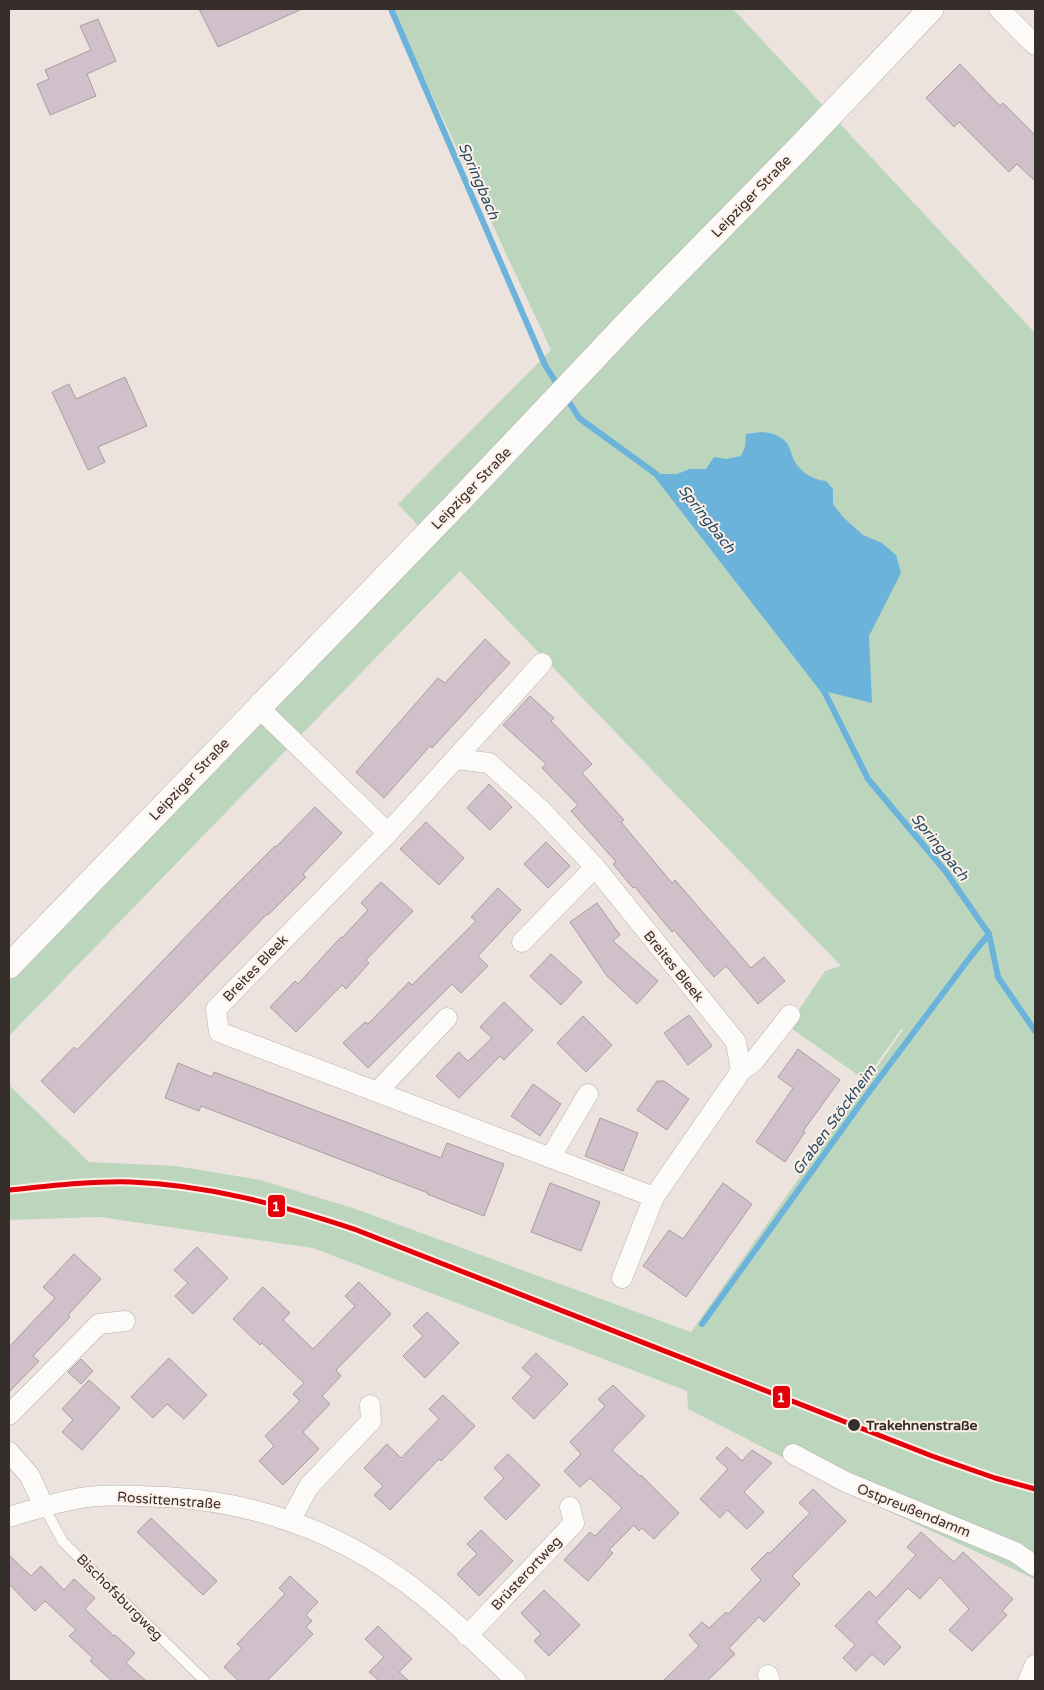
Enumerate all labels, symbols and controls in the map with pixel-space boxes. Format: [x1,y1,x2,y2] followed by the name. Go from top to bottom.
[455,140,504,223] water label: Springbach
[708,152,795,241] street label: Leipziger Straße
[428,444,515,533] street label: Leipziger Straße
[675,481,740,557] water label: Springbach
[146,735,233,824] street label: Leipziger Straße
[907,810,973,885] water label: Springbach
[640,927,708,1005] street label: Breites Bleek
[219,931,292,1005] street label: Breites Bleek
[788,1061,881,1178] water label: Graben Stöckheim
[267,1194,286,1218] line badge: 1
[272,1198,280,1215] text: 1
[772,1385,791,1409] line badge: 1
[777,1389,785,1406] text: 1
[846,1417,862,1433] marker: Trakehnenstraße
[865,1417,978,1434] place label: Trakehnenstraße
[854,1480,973,1541] street label: Ostpreußendamm
[116,1488,222,1513] street label: Rossittenstraße
[488,1533,565,1614] street label: Brüsterortweg
[73,1551,166,1644] street label: Bischofsburgweg

